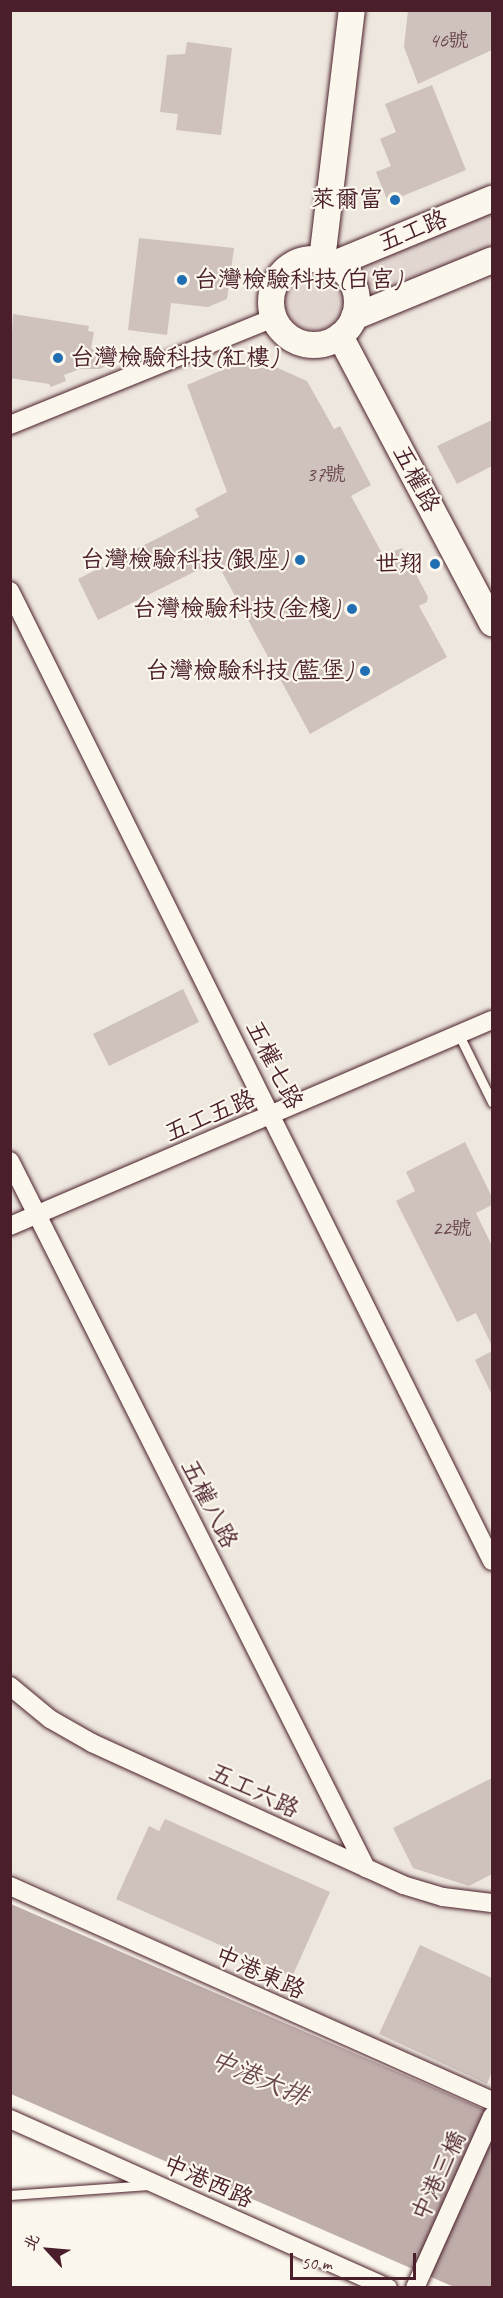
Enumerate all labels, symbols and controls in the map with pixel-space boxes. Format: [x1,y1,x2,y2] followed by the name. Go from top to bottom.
[429,27,469,53] house number: 46號
[311,186,383,214] place label: 萊爾富
[388,193,402,207] marker: 萊爾富
[374,204,452,258] street label: 五工路
[194,266,402,294] place label: 台灣檢驗科技(白宮)
[175,273,189,287] marker: 台灣檢驗科技(白宮)
[70,344,278,372] place label: 台灣檢驗科技(紅樓)
[51,351,65,365] marker: 台灣檢驗科技(紅樓)
[386,440,446,518] street label: 五權路
[306,461,346,487] house number: 37號
[80,546,288,574] place label: 台灣檢驗科技(銀座)
[375,550,423,578] place label: 世翔
[293,553,307,567] marker: 台灣檢驗科技(銀座)
[428,557,442,571] marker: 世翔
[132,595,340,623] place label: 台灣檢驗科技(金棧)
[345,602,359,616] marker: 台灣檢驗科技(金棧)
[145,657,353,685] place label: 台灣檢驗科技(藍堡)
[358,664,372,678] marker: 台灣檢驗科技(藍堡)
[239,1016,309,1114] street label: 五權七路
[160,1084,260,1148] street label: 五工五路
[432,1215,472,1241] house number: 22號
[174,1455,244,1553] street label: 五權八路
[204,1758,304,1824] street label: 五工六路
[210,1940,310,2006] street label: 中港東路
[205,2043,313,2113] water label: 中港大排
[406,2126,472,2226] street label: 中港三橋
[158,2149,258,2215] street label: 中港西路
[18,2220,78,2280] north arrow
[19,2231,44,2254] text: 北
[293,2241,419,2279] scale bar
[301,2252,332,2274] text: 50 m

